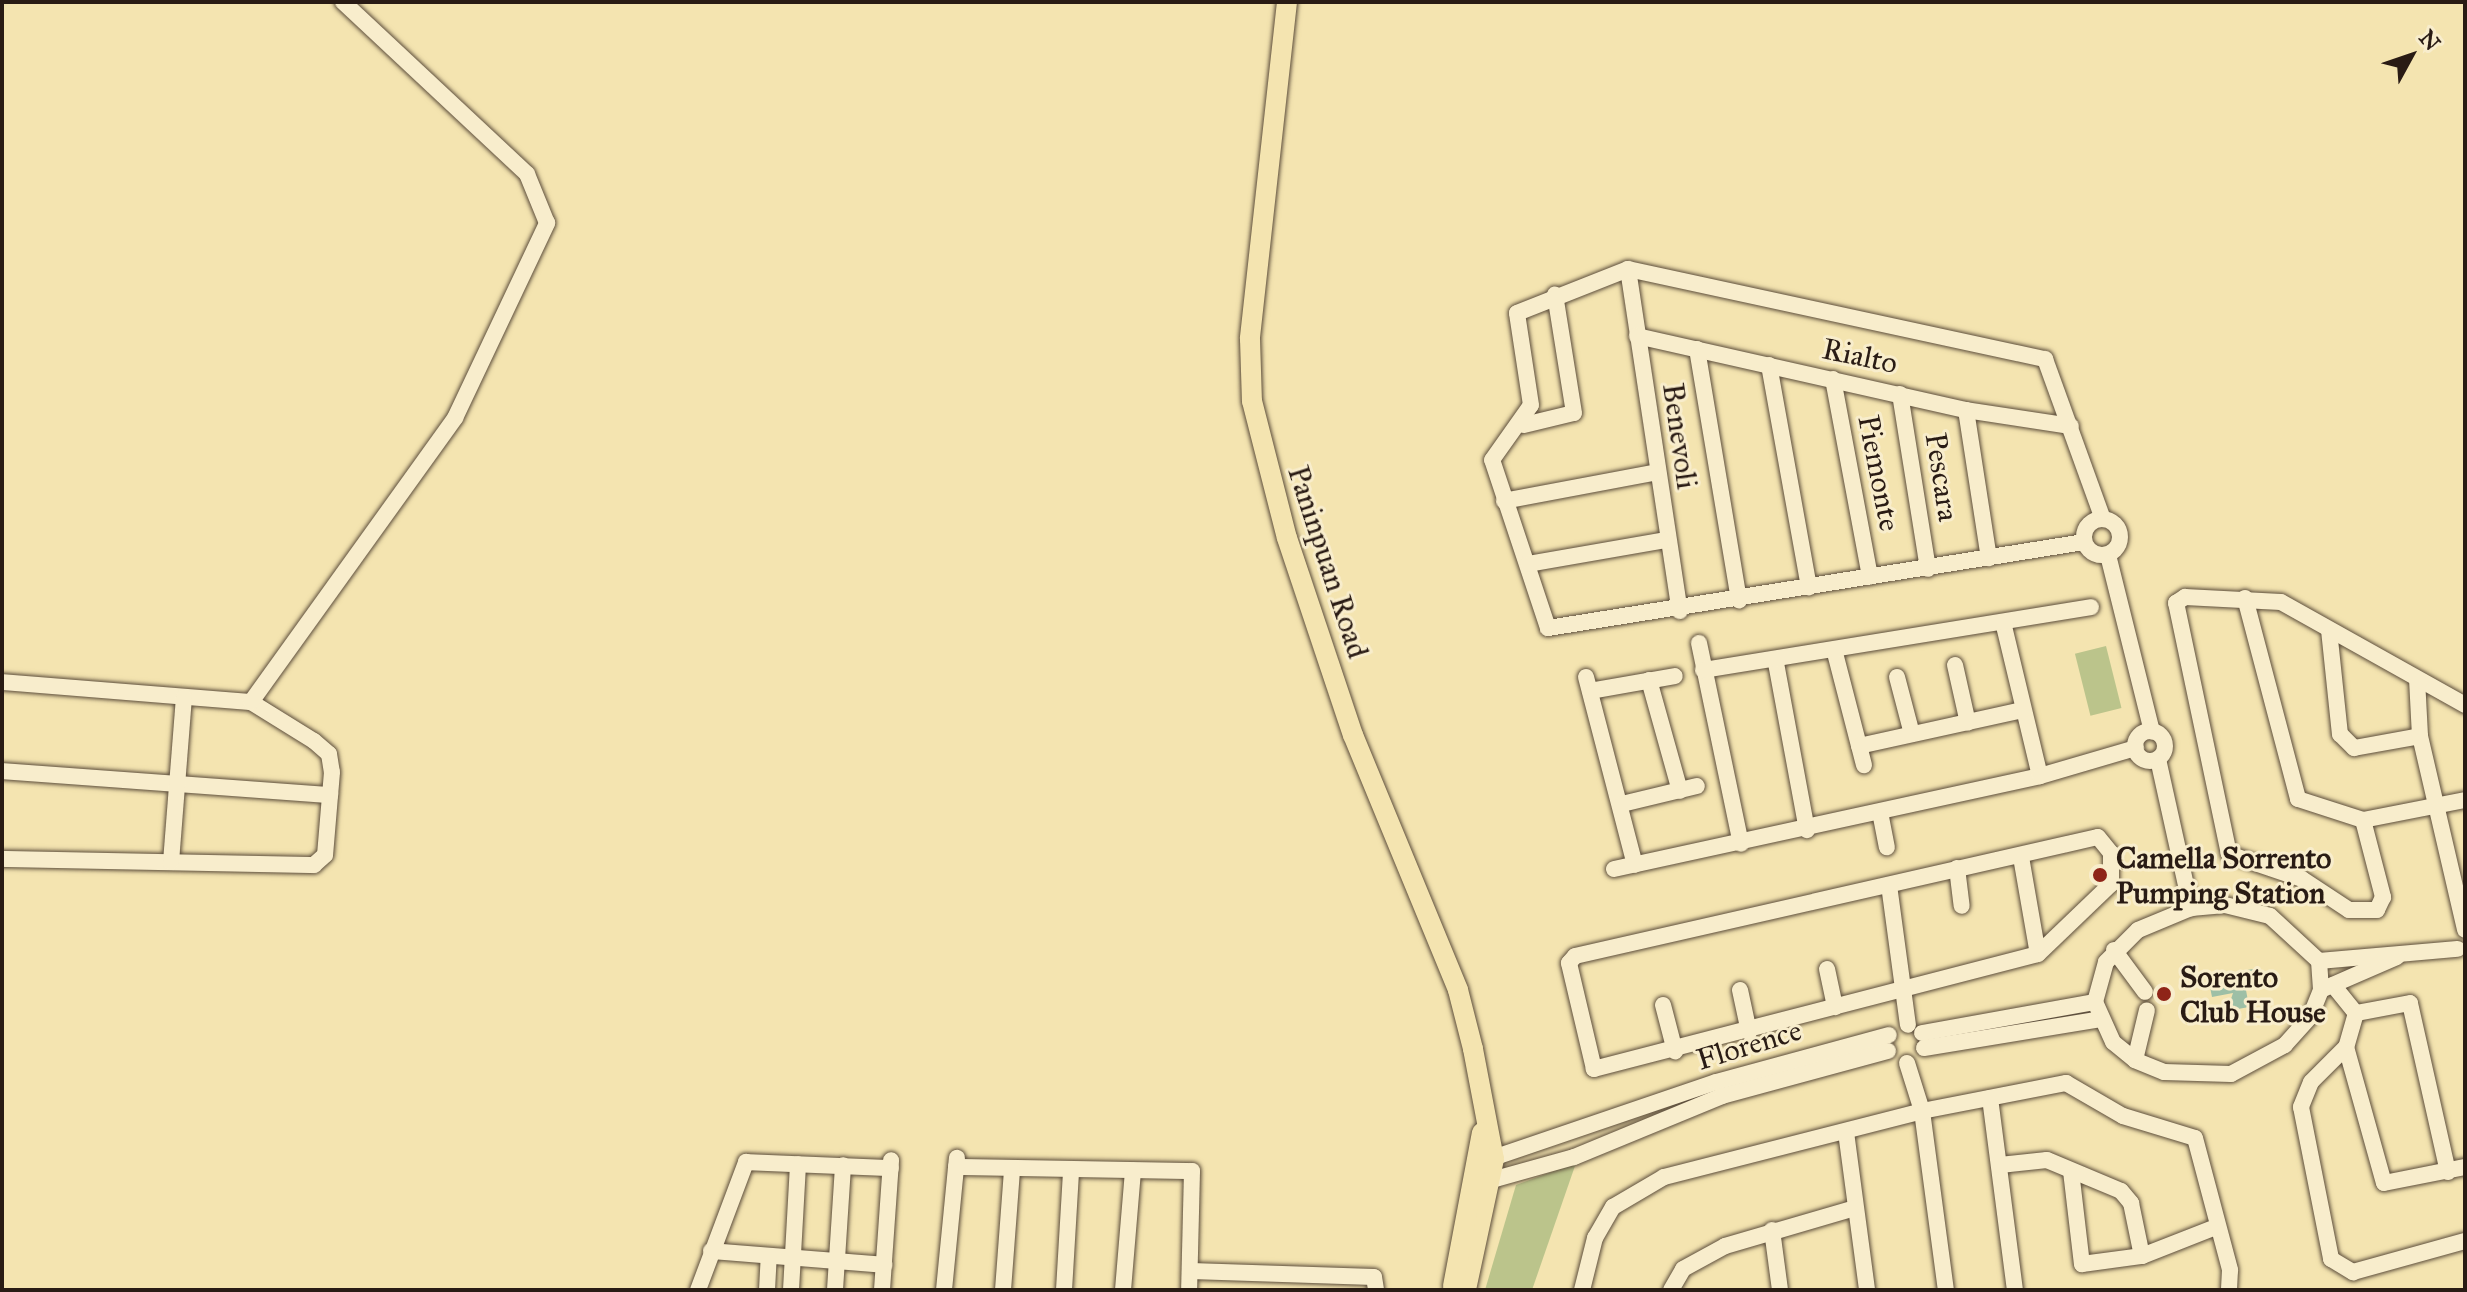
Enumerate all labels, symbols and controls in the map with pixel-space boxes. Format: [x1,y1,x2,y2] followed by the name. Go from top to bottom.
[2371,16,2451,96] north arrow
[2413,24,2446,56] text: N
[1819,330,1901,382] street label: Rialto
[1655,381,1705,491] street label: Benevoli
[1850,412,1908,534] street label: Piemonte
[1917,430,1967,524] street label: Pescara
[1280,461,1376,663] street label: Paninpuan Road
[2116,840,2331,910] place label: Camella Sorrento Pumping Station
[2091,866,2109,884] marker: Camella Sorrento Pumping Station
[2180,959,2326,1030] place label: Sorento Club House
[2155,985,2173,1003] marker: Sorento Club House
[1692,1012,1806,1078] street label: Florence

